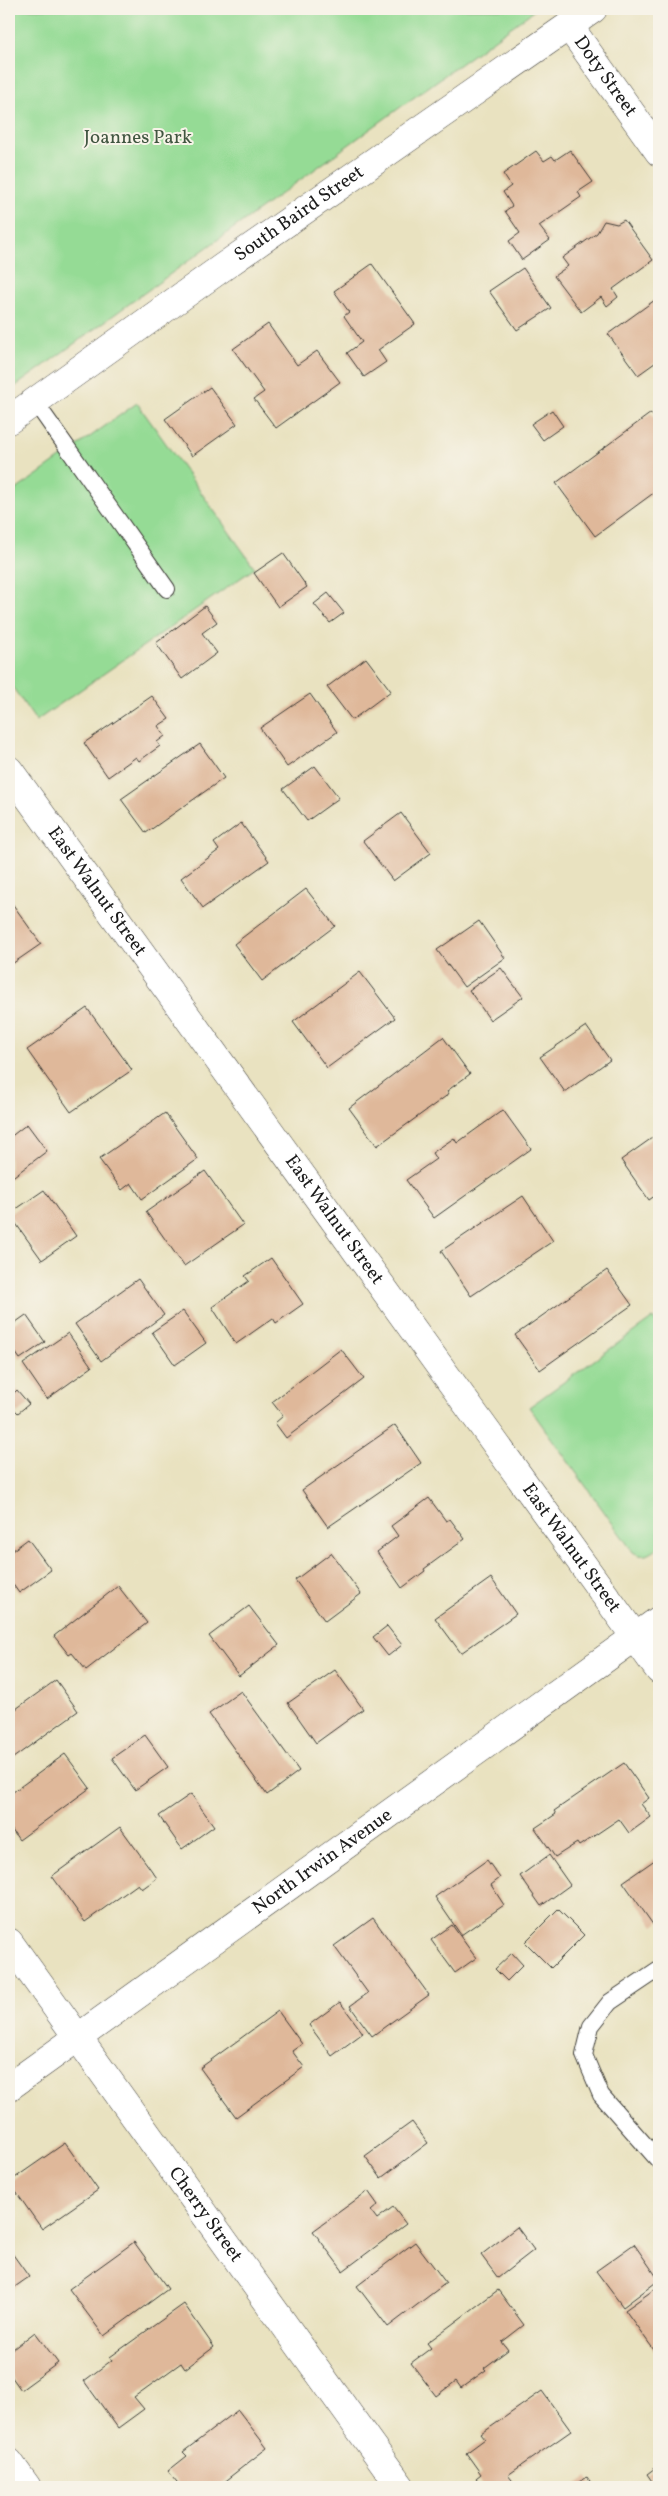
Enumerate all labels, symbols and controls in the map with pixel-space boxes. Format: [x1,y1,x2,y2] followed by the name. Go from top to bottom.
[567,31,643,123] street label: Doty Street
[84,125,192,151] park label: Joannes Park
[229,159,369,268] street label: South Baird Street
[41,821,153,962] street label: East Walnut Street
[278,1150,390,1290] street label: East Walnut Street
[515,1478,627,1619] street label: East Walnut Street
[247,1803,398,1921] street label: North Irwin Avenue
[162,2162,249,2268] street label: Cherry Street

